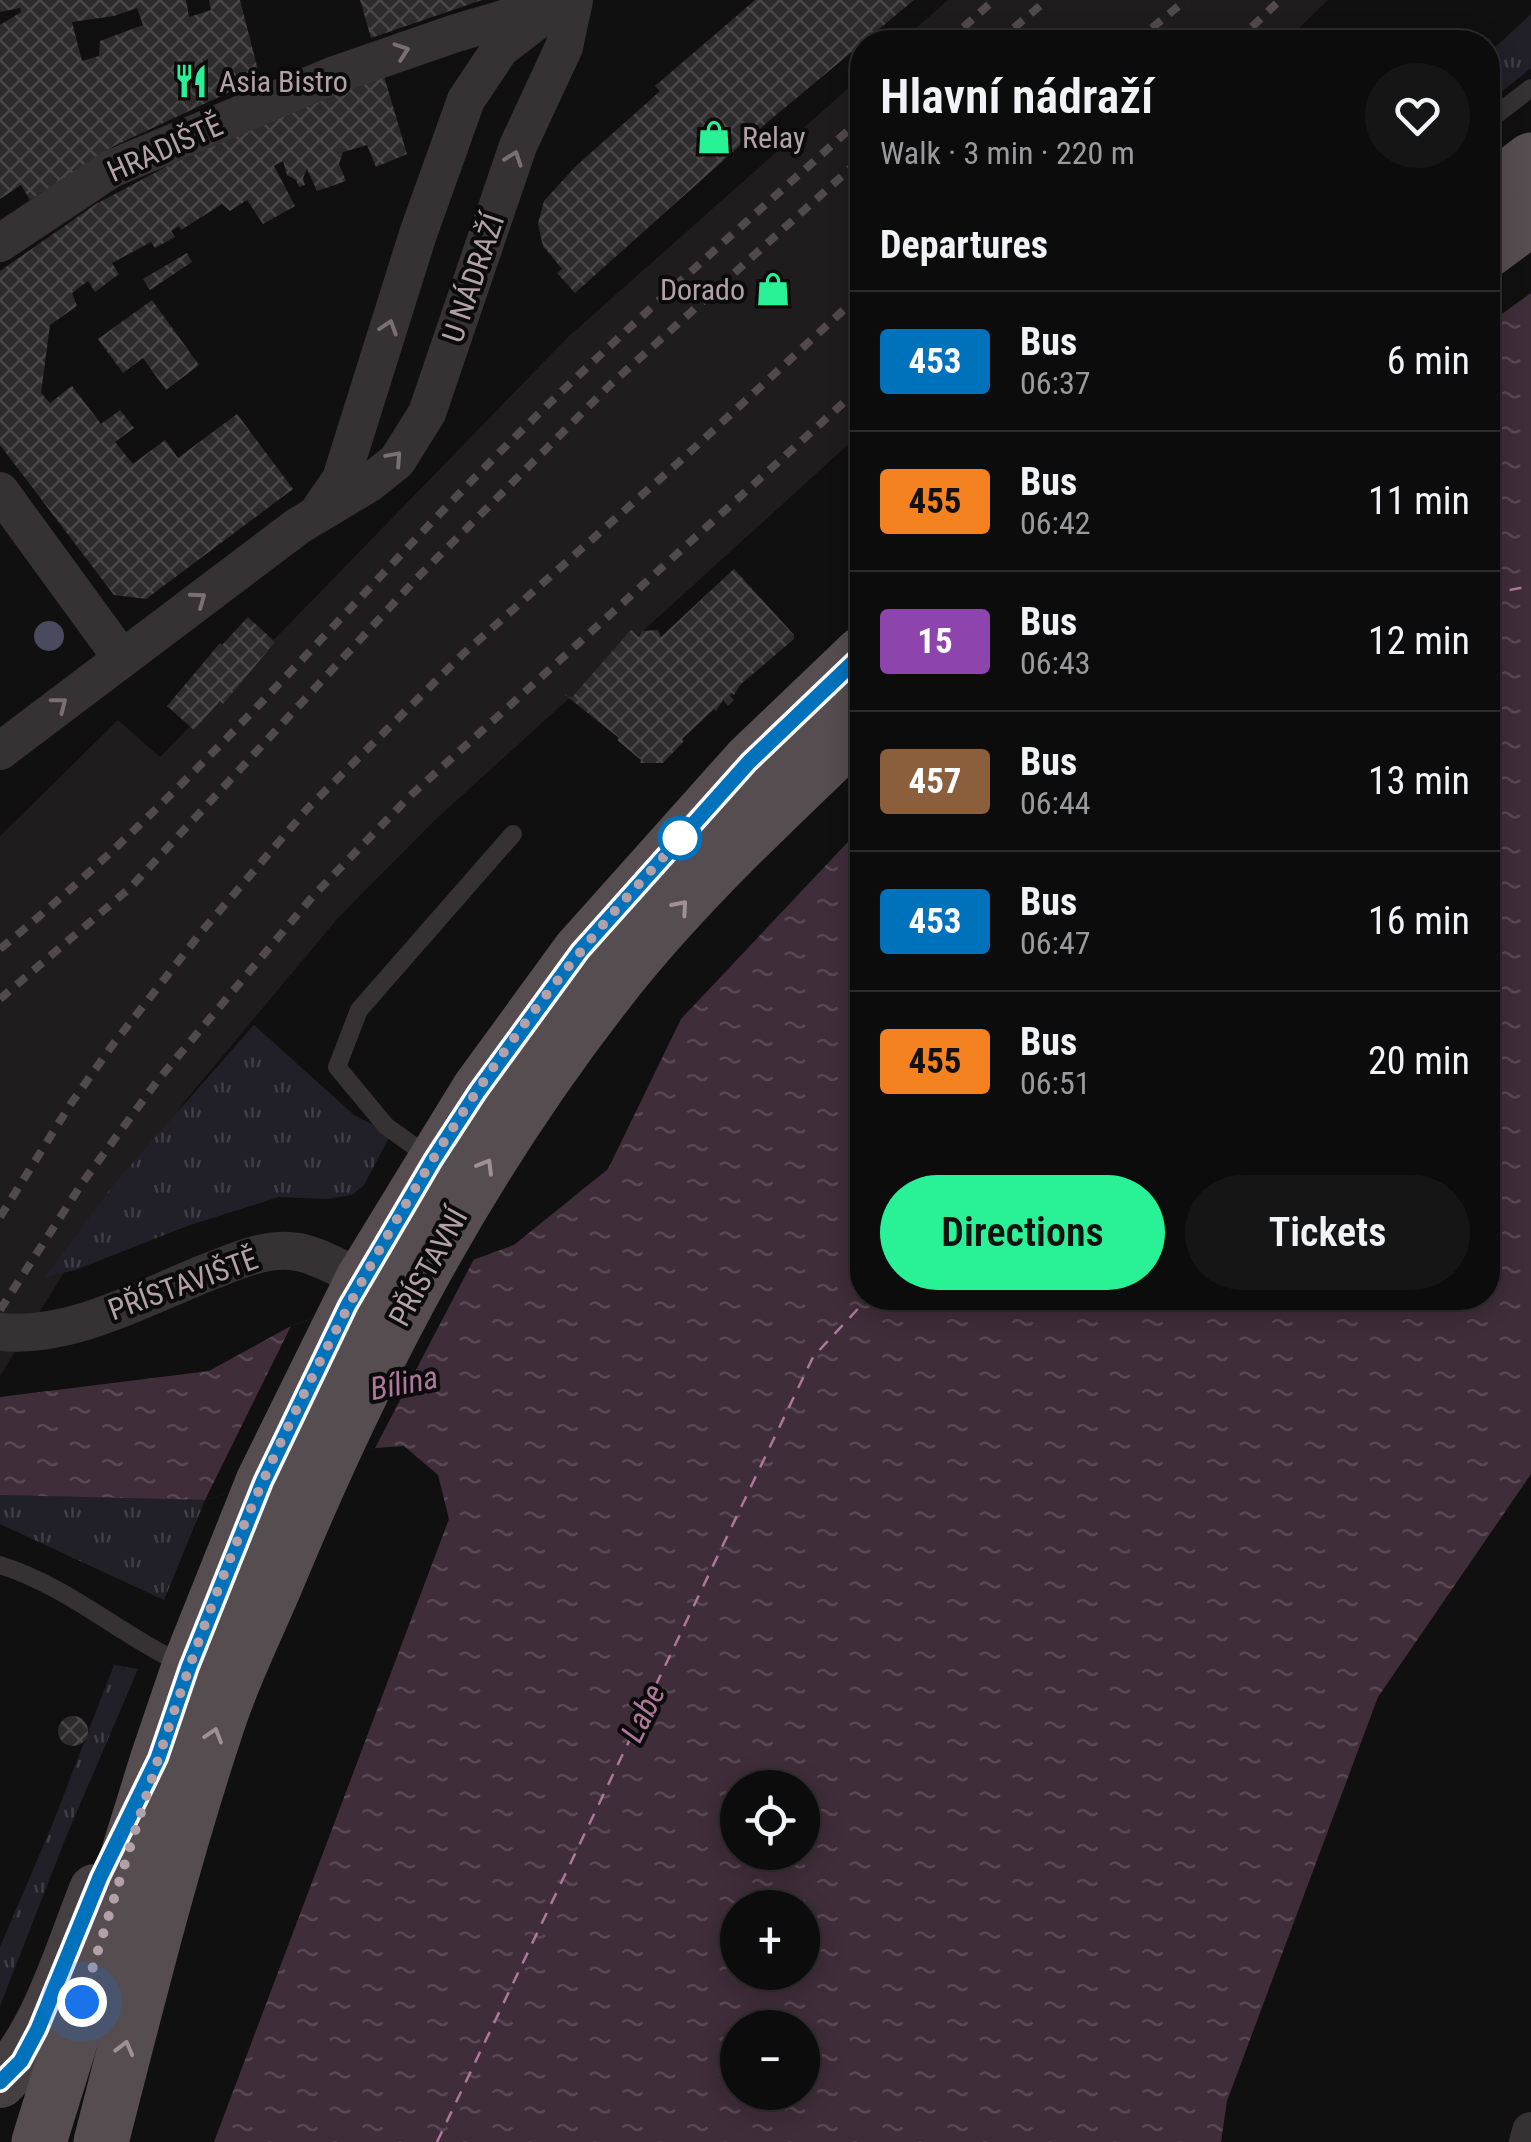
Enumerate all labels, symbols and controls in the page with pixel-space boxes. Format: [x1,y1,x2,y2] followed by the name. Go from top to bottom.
[392,43,409,63] one-way arrow
[172,62,210,100] restaurant icon: Asia Bistro
[1365,63,1470,168] button: heart
[219,64,348,99] place label: Asia Bistro
[880,68,1153,125] text: Hlavní nádraží
[102,107,228,189] street label: HRADIŠTĚ
[695,118,733,156] shop icon: Relay
[742,120,806,155] place label: Relay
[880,134,1135,172] text: Walk · 3 min · 220 m
[502,151,523,168] one-way arrow
[435,208,512,347] street label: U NÁDRAŽÍ
[880,223,1048,267] text: Departures
[754,270,792,308] shop icon: Dorado
[660,272,745,307] place label: Dorado
[377,319,397,336] one-way arrow
[1020,320,1077,364] text: Bus
[1387,339,1470,383] text: 6 min
[908,341,962,382] text: 453
[1020,364,1091,402] text: 06:37
[384,451,402,470] one-way arrow
[1020,460,1077,504] text: Bus
[1368,479,1470,523] text: 11 min
[908,481,962,522] text: 455
[1020,504,1091,542] text: 06:42
[188,593,207,612] one-way arrow
[1020,600,1077,644] text: Bus
[1368,619,1470,663] text: 12 min
[917,621,953,662] text: 15
[1020,644,1091,682] text: 06:43
[49,698,67,716] one-way arrow
[1020,740,1077,784] text: Bus
[1368,759,1470,803] text: 13 min
[908,761,962,802] text: 457
[1020,784,1091,822] text: 06:44
[659,817,701,859] unlabelled marker
[1020,880,1077,924] text: Bus
[1368,899,1470,943] text: 16 min
[669,900,687,919] one-way arrow
[908,901,962,942] text: 453
[1020,924,1091,962] text: 06:47
[1020,1020,1077,1064] text: Bus
[1368,1039,1470,1083] text: 20 min
[908,1041,962,1082] text: 455
[1020,1064,1091,1102] text: 06:51
[474,1159,493,1177] one-way arrow
[880,1175,1165,1290] button: Directions
[1185,1175,1470,1290] button: Tickets
[381,1201,475,1332] street label: PŘÍSTAVNÍ
[103,1241,263,1327] street label: PŘÍSTAVIŠTĚ
[367,1358,441,1408] water label: Bílina
[613,1678,673,1748] water label: Labe
[202,1727,223,1744] one-way arrow
[720,1770,820,2110] map controls
[720,1770,820,1870] button: locate
[720,1890,820,1990] button: +
[57,1977,107,2027] your location
[720,2010,820,2110] button: −
[114,2040,135,2057] one-way arrow

